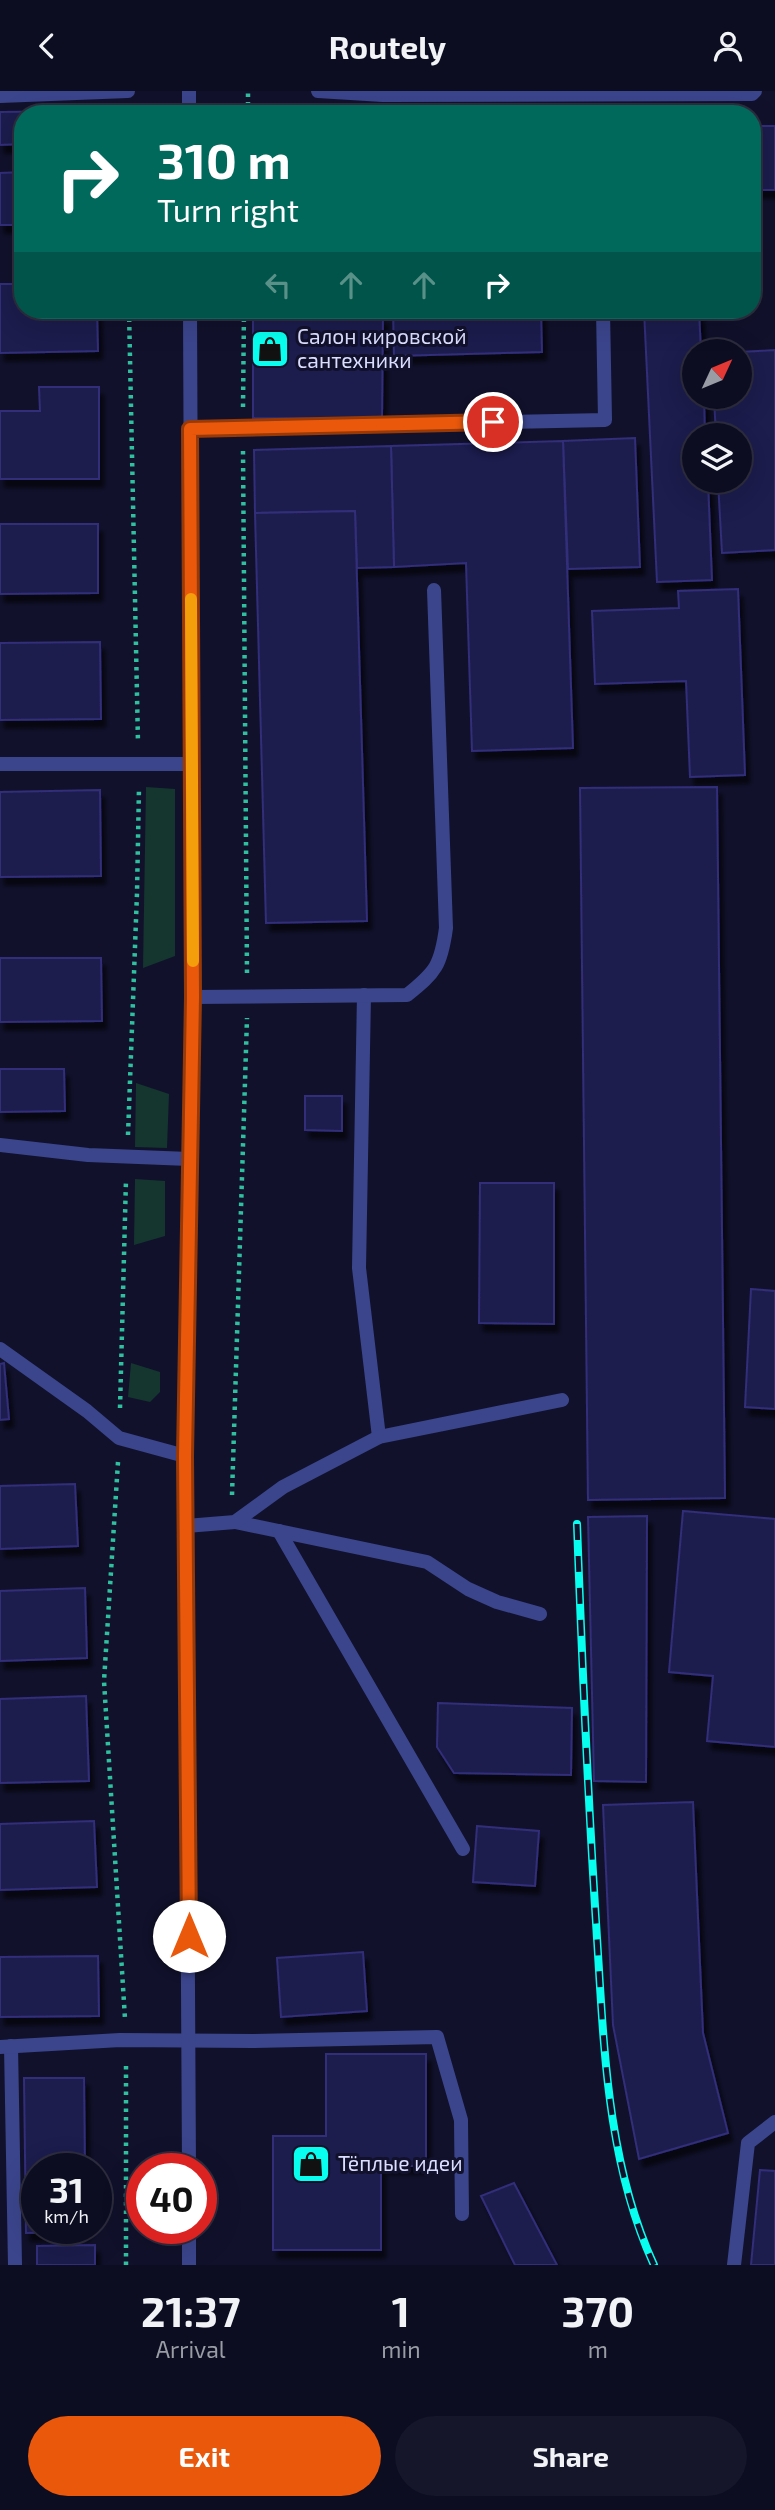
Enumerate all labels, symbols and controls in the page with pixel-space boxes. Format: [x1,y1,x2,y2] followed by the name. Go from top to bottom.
[28,27,66,65] icon: back
[329,27,446,65] text: Routely
[709,27,747,65] icon: person
[157,130,291,189] text: 310 m
[42,133,133,224] icon: right
[157,190,299,228] text: Turn right
[259,266,297,304] icon: left
[332,266,370,304] icon: ahead
[405,266,443,304] icon: ahead
[478,266,516,304] icon: right
[297,323,467,372] place label: Салон кировской сантехники
[249,328,291,370] shop icon: Салон кировской сантехники
[682,339,752,409] north arrow
[682,339,752,493] map controls
[463,392,523,452] pin
[474,403,512,441] icon: arrive
[682,423,752,493] button: layers
[152,1899,226,1973] position arrow
[290,2143,332,2185] shop icon: Тёплые идеи
[338,2150,463,2175] place label: Тёплые идеи
[126,2153,217,2244] speed limit sign: 40
[49,2168,84,2210] text: 31
[44,2205,89,2227] text: km/h
[141,2285,240,2335] text: 21:37
[392,2285,410,2335] text: 1
[562,2285,634,2335] text: 370
[156,2335,226,2363] text: Arrival
[381,2335,421,2363] text: min
[588,2335,608,2363] text: m
[28,2416,381,2496] button: Exit
[395,2416,747,2496] button: Share

